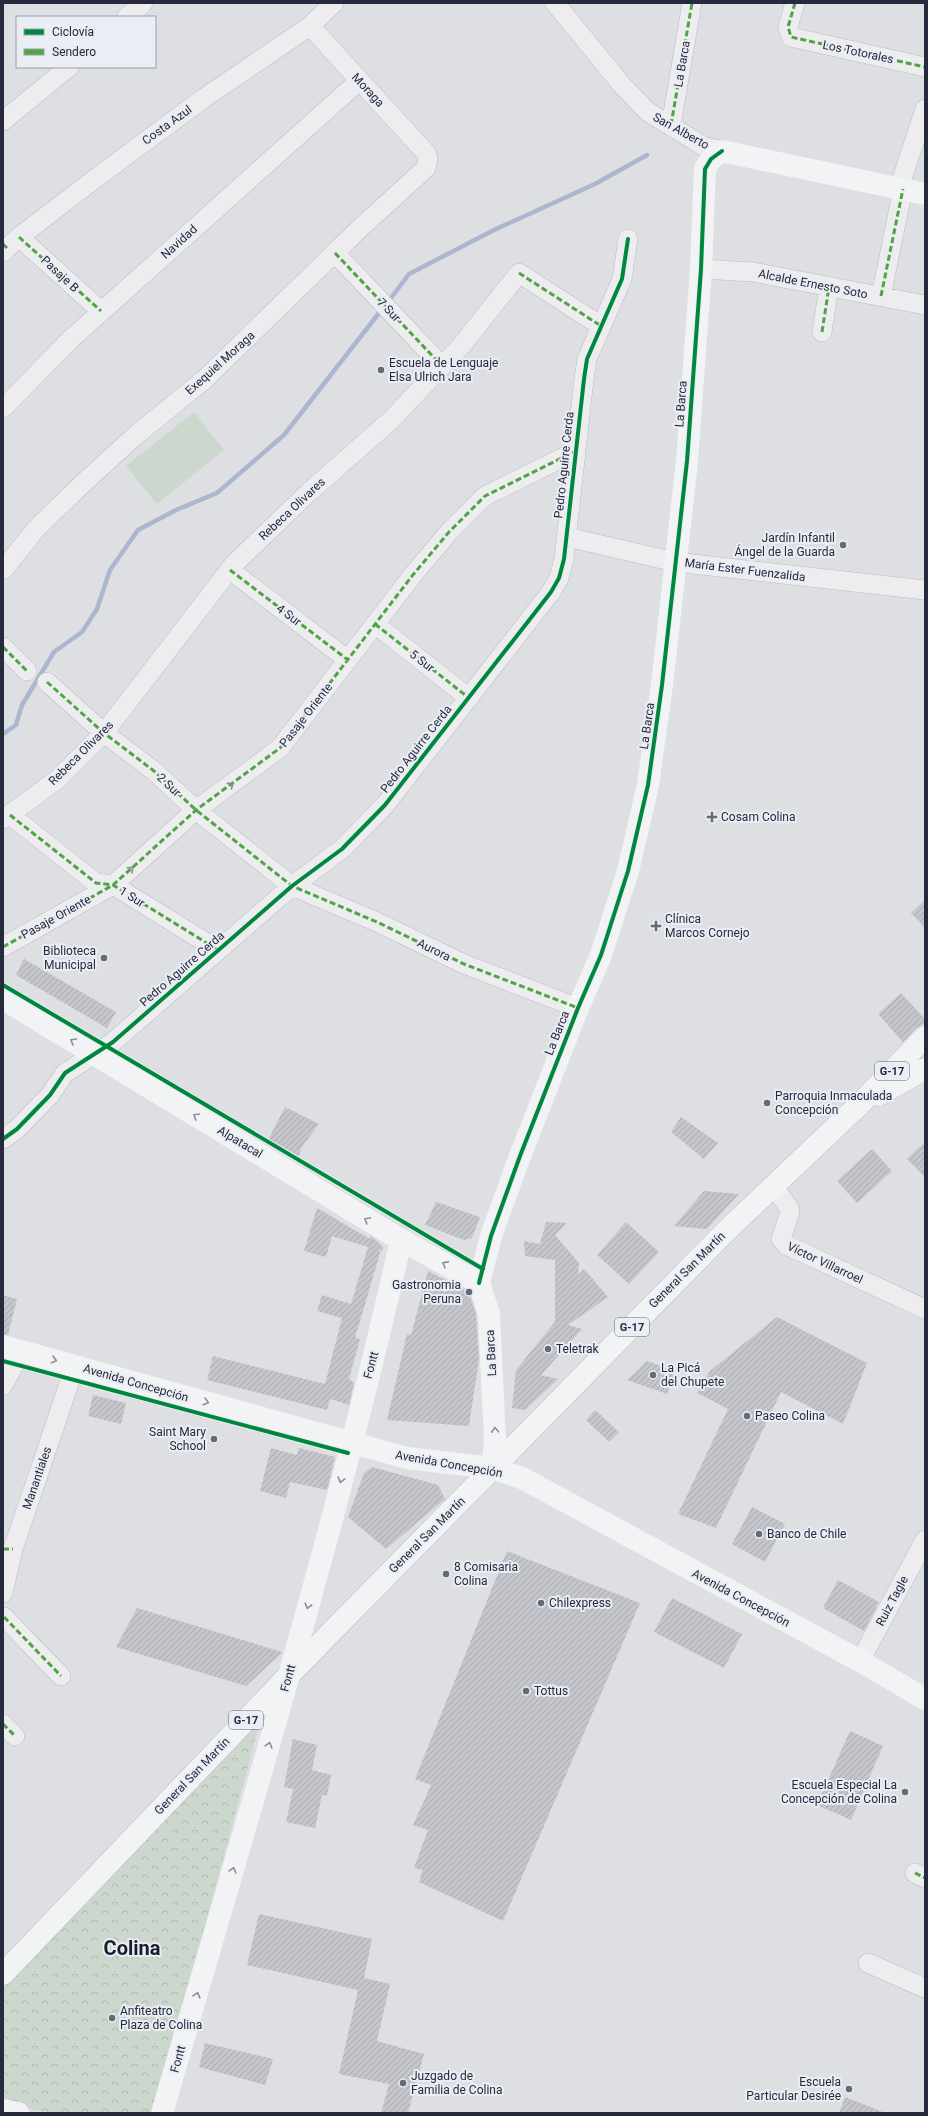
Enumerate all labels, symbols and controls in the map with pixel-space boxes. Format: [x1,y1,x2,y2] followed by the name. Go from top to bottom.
[16,16,156,68] legend
[52,25,94,39] text: Ciclovía
[821,38,895,66] street label: Los Totorales
[671,40,693,88] street label: La Barca
[52,45,96,59] text: Sendero
[349,70,387,110] street label: Moraga
[140,102,194,148] street label: Costa Azul
[650,110,712,152] street label: San Alberto
[158,222,200,262] street label: Navidad
[38,253,82,295] street label: Pasaje B
[757,267,869,301] street label: Alcalde Ernesto Soto
[374,295,404,325] street label: 7 Sur
[182,328,258,398] street label: Exequiel Moraga
[389,356,498,384] place label: Escuela de Lenguaje Elsa Ulrich Jara
[376,365,386,375] marker: Escuela de Lenguaje Elsa Ulrich Jara
[672,380,690,428] street label: La Barca
[551,411,577,519] street label: Pedro Aguirre Cerda
[256,475,328,543] street label: Rebeca Olivares
[734,531,835,559] place label: Jardín Infantil Ángel de la Guarda
[838,540,848,550] marker: Jardín Infantil Ángel de la Guarda
[684,556,806,584] street label: María Ester Fuenzalida
[274,601,304,629] street label: 4 Sur
[407,647,437,675] street label: 5 Sur
[277,680,335,750] street label: Pasaje Oriente
[377,702,455,796] street label: Pedro Aguirre Cerda
[637,702,657,750] street label: La Barca
[46,718,116,788] street label: Rebeca Olivares
[154,770,184,800] street label: 2 Sur
[226,783,233,790] one-way arrow
[721,810,796,824] place label: Cosam Colina
[706,811,718,823] marker: Cosam Colina
[127,866,134,873] one-way arrow
[117,884,147,910] street label: 1 Sur
[19,892,93,942] street label: Pasaje Oriente
[665,912,750,940] place label: Clínica Marcos Cornejo
[650,920,662,932] marker: Clínica Marcos Cornejo
[137,929,227,1009] street label: Pedro Aguirre Cerda
[415,936,453,964] street label: Aurora
[43,944,96,972] place label: Biblioteca Municipal
[99,953,109,963] marker: Biblioteca Municipal
[542,1009,572,1057] street label: La Barca
[70,1039,77,1046] one-way arrow
[875,1062,909,1080] road number: G-17
[775,1089,892,1117] place label: Parroquia Inmaculada Concepción
[762,1098,772,1108] marker: Parroquia Inmaculada Concepción
[193,1113,200,1120] one-way arrow
[215,1123,265,1161] street label: Alpatacal
[364,1217,371,1224] one-way arrow
[646,1229,728,1311] street label: General San Martín
[785,1239,865,1287] street label: Víctor Villarroel
[442,1262,449,1269] one-way arrow
[392,1278,461,1306] place label: Gastronomia Peruna
[464,1287,474,1297] marker: Gastronomia Peruna
[615,1318,649,1336] road number: G-17
[483,1329,499,1377] street label: La Barca
[556,1342,600,1356] place label: Teletrak
[543,1344,553,1354] marker: Teletrak
[361,1350,381,1380] street label: Fontt
[50,1355,57,1364] one-way arrow
[82,1361,190,1405] street label: Avenida Concepción
[661,1361,724,1389] place label: La Picá del Chupete
[648,1370,658,1380] marker: La Picá del Chupete
[203,1398,210,1406] one-way arrow
[755,1409,825,1423] place label: Paseo Colina
[742,1411,752,1421] marker: Paseo Colina
[149,1425,206,1453] place label: Saint Mary School
[490,1427,499,1433] one-way arrow
[209,1434,219,1444] marker: Saint Mary School
[20,1445,54,1511] street label: Manantiales
[394,1448,504,1480] street label: Avenida Concepción
[337,1477,345,1484] one-way arrow
[386,1494,468,1576] street label: General San Martín
[767,1527,846,1541] place label: Banco de Chile
[754,1529,764,1539] marker: Banco de Chile
[454,1560,518,1588] place label: 8 Comisaria Colina
[690,1566,792,1630] street label: Avenida Concepción
[441,1569,451,1579] marker: 8 Comisaria Colina
[873,1574,911,1628] street label: Ruiz Tagle
[549,1596,611,1610] place label: Chilexpress
[536,1598,546,1608] marker: Chilexpress
[304,1603,312,1609] one-way arrow
[277,1663,299,1693] street label: Fontt
[534,1684,568,1698] place label: Tottus
[521,1686,531,1696] marker: Tottus
[229,1711,263,1729] road number: G-17
[152,1734,232,1818] street label: General San Martín
[264,1742,273,1749] one-way arrow
[781,1778,897,1806] place label: Escuela Especial La Concepción de Colina
[900,1787,910,1797] marker: Escuela Especial La Concepción de Colina
[228,1867,237,1874] one-way arrow
[104,1936,161,1960] district label: Colina
[192,1992,201,1999] one-way arrow
[120,2004,202,2032] place label: Anfiteatro Plaza de Colina
[107,2013,117,2023] marker: Anfiteatro Plaza de Colina
[167,2044,189,2074] street label: Fontt
[411,2069,503,2097] place label: Juzgado de Familia de Colina
[746,2075,841,2103] place label: Escuela Particular Desirée
[398,2078,408,2088] marker: Juzgado de Familia de Colina
[844,2084,854,2094] marker: Escuela Particular Desirée

